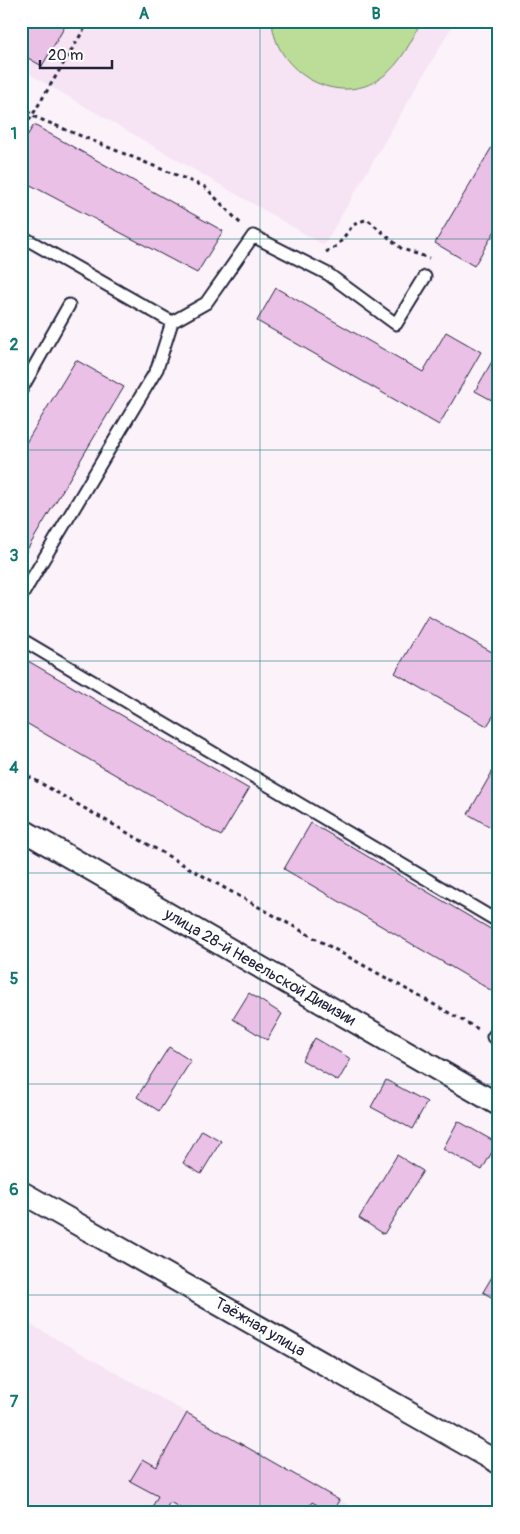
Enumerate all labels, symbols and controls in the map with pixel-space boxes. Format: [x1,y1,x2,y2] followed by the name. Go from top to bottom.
[139,4,150,24] text: A
[371,4,381,24] text: B
[40,38,112,70] scale bar
[48,46,83,65] text: 20 m
[11,124,17,144] text: 1
[10,335,19,355] text: 2
[10,546,19,566] text: 3
[9,758,19,778] text: 4
[160,903,359,1030] street label: улица 28-й Невельской Дивизии
[10,969,19,989] text: 5
[9,1180,19,1200] text: 6
[211,1293,309,1361] street label: Таёжная улица
[10,1392,19,1412] text: 7

